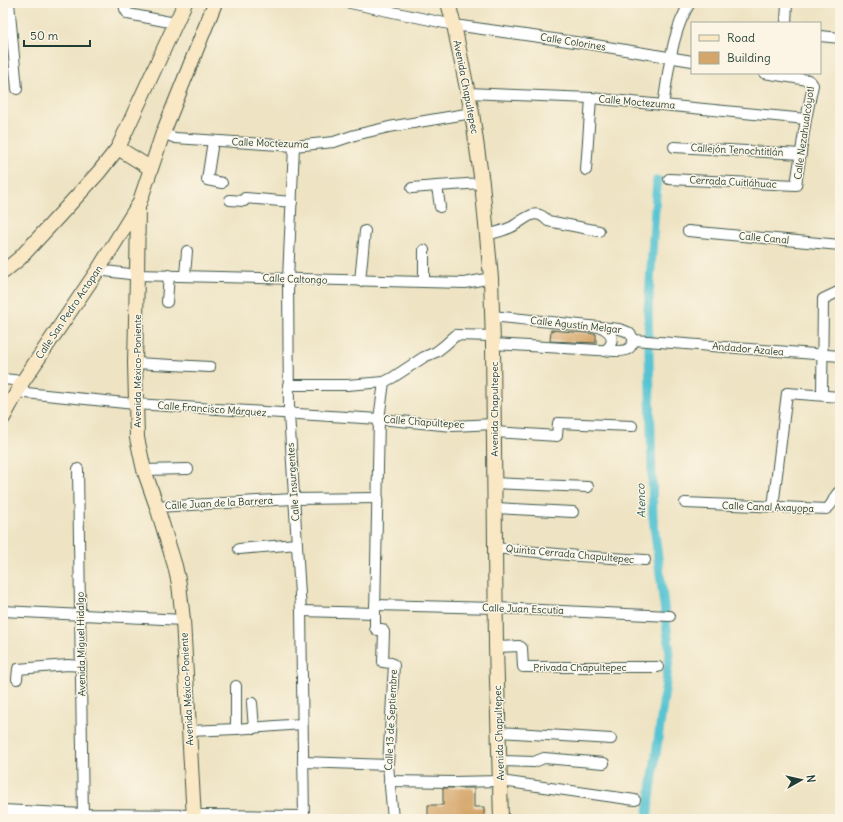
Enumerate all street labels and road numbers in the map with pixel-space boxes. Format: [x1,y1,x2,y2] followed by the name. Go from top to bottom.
[539,30,607,54] street label: Calle Colorines
[451,39,481,135] street label: Avenida Chapultepec
[791,86,817,180] street label: Calle Nezahualcóyotl
[598,92,676,112] street label: Calle Moctezuma
[231,135,309,151] street label: Calle Moctezuma
[690,141,784,159] street label: Callejón Tenochtitlán
[689,173,777,191] street label: Cerrada Cuitláhuac
[738,229,790,247] street label: Calle Canal
[33,262,105,361] street label: Calle San Pedro Actopan
[262,271,328,287] street label: Calle Caltongo
[131,314,144,428] street label: Avenida México-Poniente
[530,314,622,336] street label: Calle Agustín Melgar
[712,339,785,359] street label: Andador Azalea
[488,361,501,457] street label: Avenida Chapultepec
[157,399,267,419] street label: Calle Francisco Márquez
[383,413,465,431] street label: Calle Chapultepec
[284,442,302,522] street label: Calle Insurgentes
[165,494,274,512] street label: Calle Juan de la Barrera
[722,499,815,515] street label: Calle Canal Axayopa
[505,542,635,566] street label: Quinta Cerrada Chapultepec
[74,591,88,696] street label: Avenida Miguel Hidalgo
[482,601,564,617] street label: Calle Juan Escutia
[178,632,196,746] street label: Avenida México-Poniente
[533,661,627,674] street label: Privada Chapultepec
[382,669,400,771] street label: Calle 13 de Septiembre
[491,685,507,781] street label: Avenida Chapultepec

